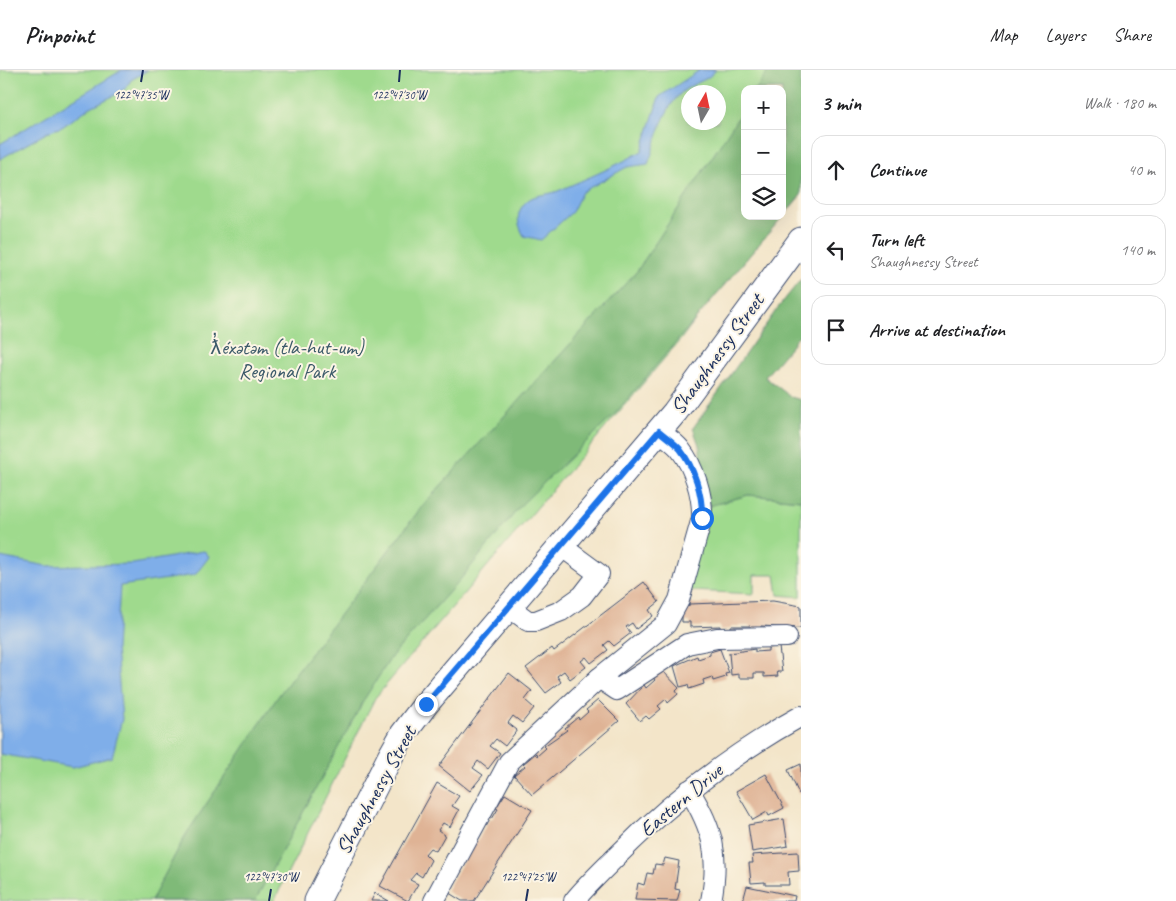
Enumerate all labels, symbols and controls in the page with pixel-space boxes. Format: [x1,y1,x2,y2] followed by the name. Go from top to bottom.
[25,20,94,50] text: Pinpoint
[990,24,1018,46] text: Map
[1046,24,1085,46] text: Layers
[1113,24,1151,46] text: Share
[681,85,726,130] north arrow
[741,85,786,220] map controls
[741,85,786,130] button: +
[114,87,170,103] text: 122°47'35"W
[372,87,428,103] text: 122°47'30"W
[821,90,861,116] text: 3 min
[1084,93,1156,113] text: Walk · 180 m
[741,130,786,175] button: −
[822,156,850,184] icon: ahead
[869,158,926,182] text: Continue
[1128,160,1155,180] text: 40 m
[741,175,786,220] button: layers
[869,228,924,252] text: Turn left
[822,236,850,264] icon: left
[1121,240,1155,260] text: 140 m
[869,252,978,272] text: Shaughnessy Street
[665,287,771,419] street label: Shaughnessy Street
[822,316,850,344] icon: arrive
[869,318,1005,342] text: Arrive at destination
[210,332,365,384] park label: ƛ̓éxətəm (tla-hut-um) Regional Park
[691,507,714,530] route start
[415,693,438,716] route end
[330,720,423,859] street label: Shaughnessy Street
[634,756,730,842] street label: Eastern Drive
[244,869,300,885] text: 122°47'30"W
[501,869,557,885] text: 122°47'25"W

